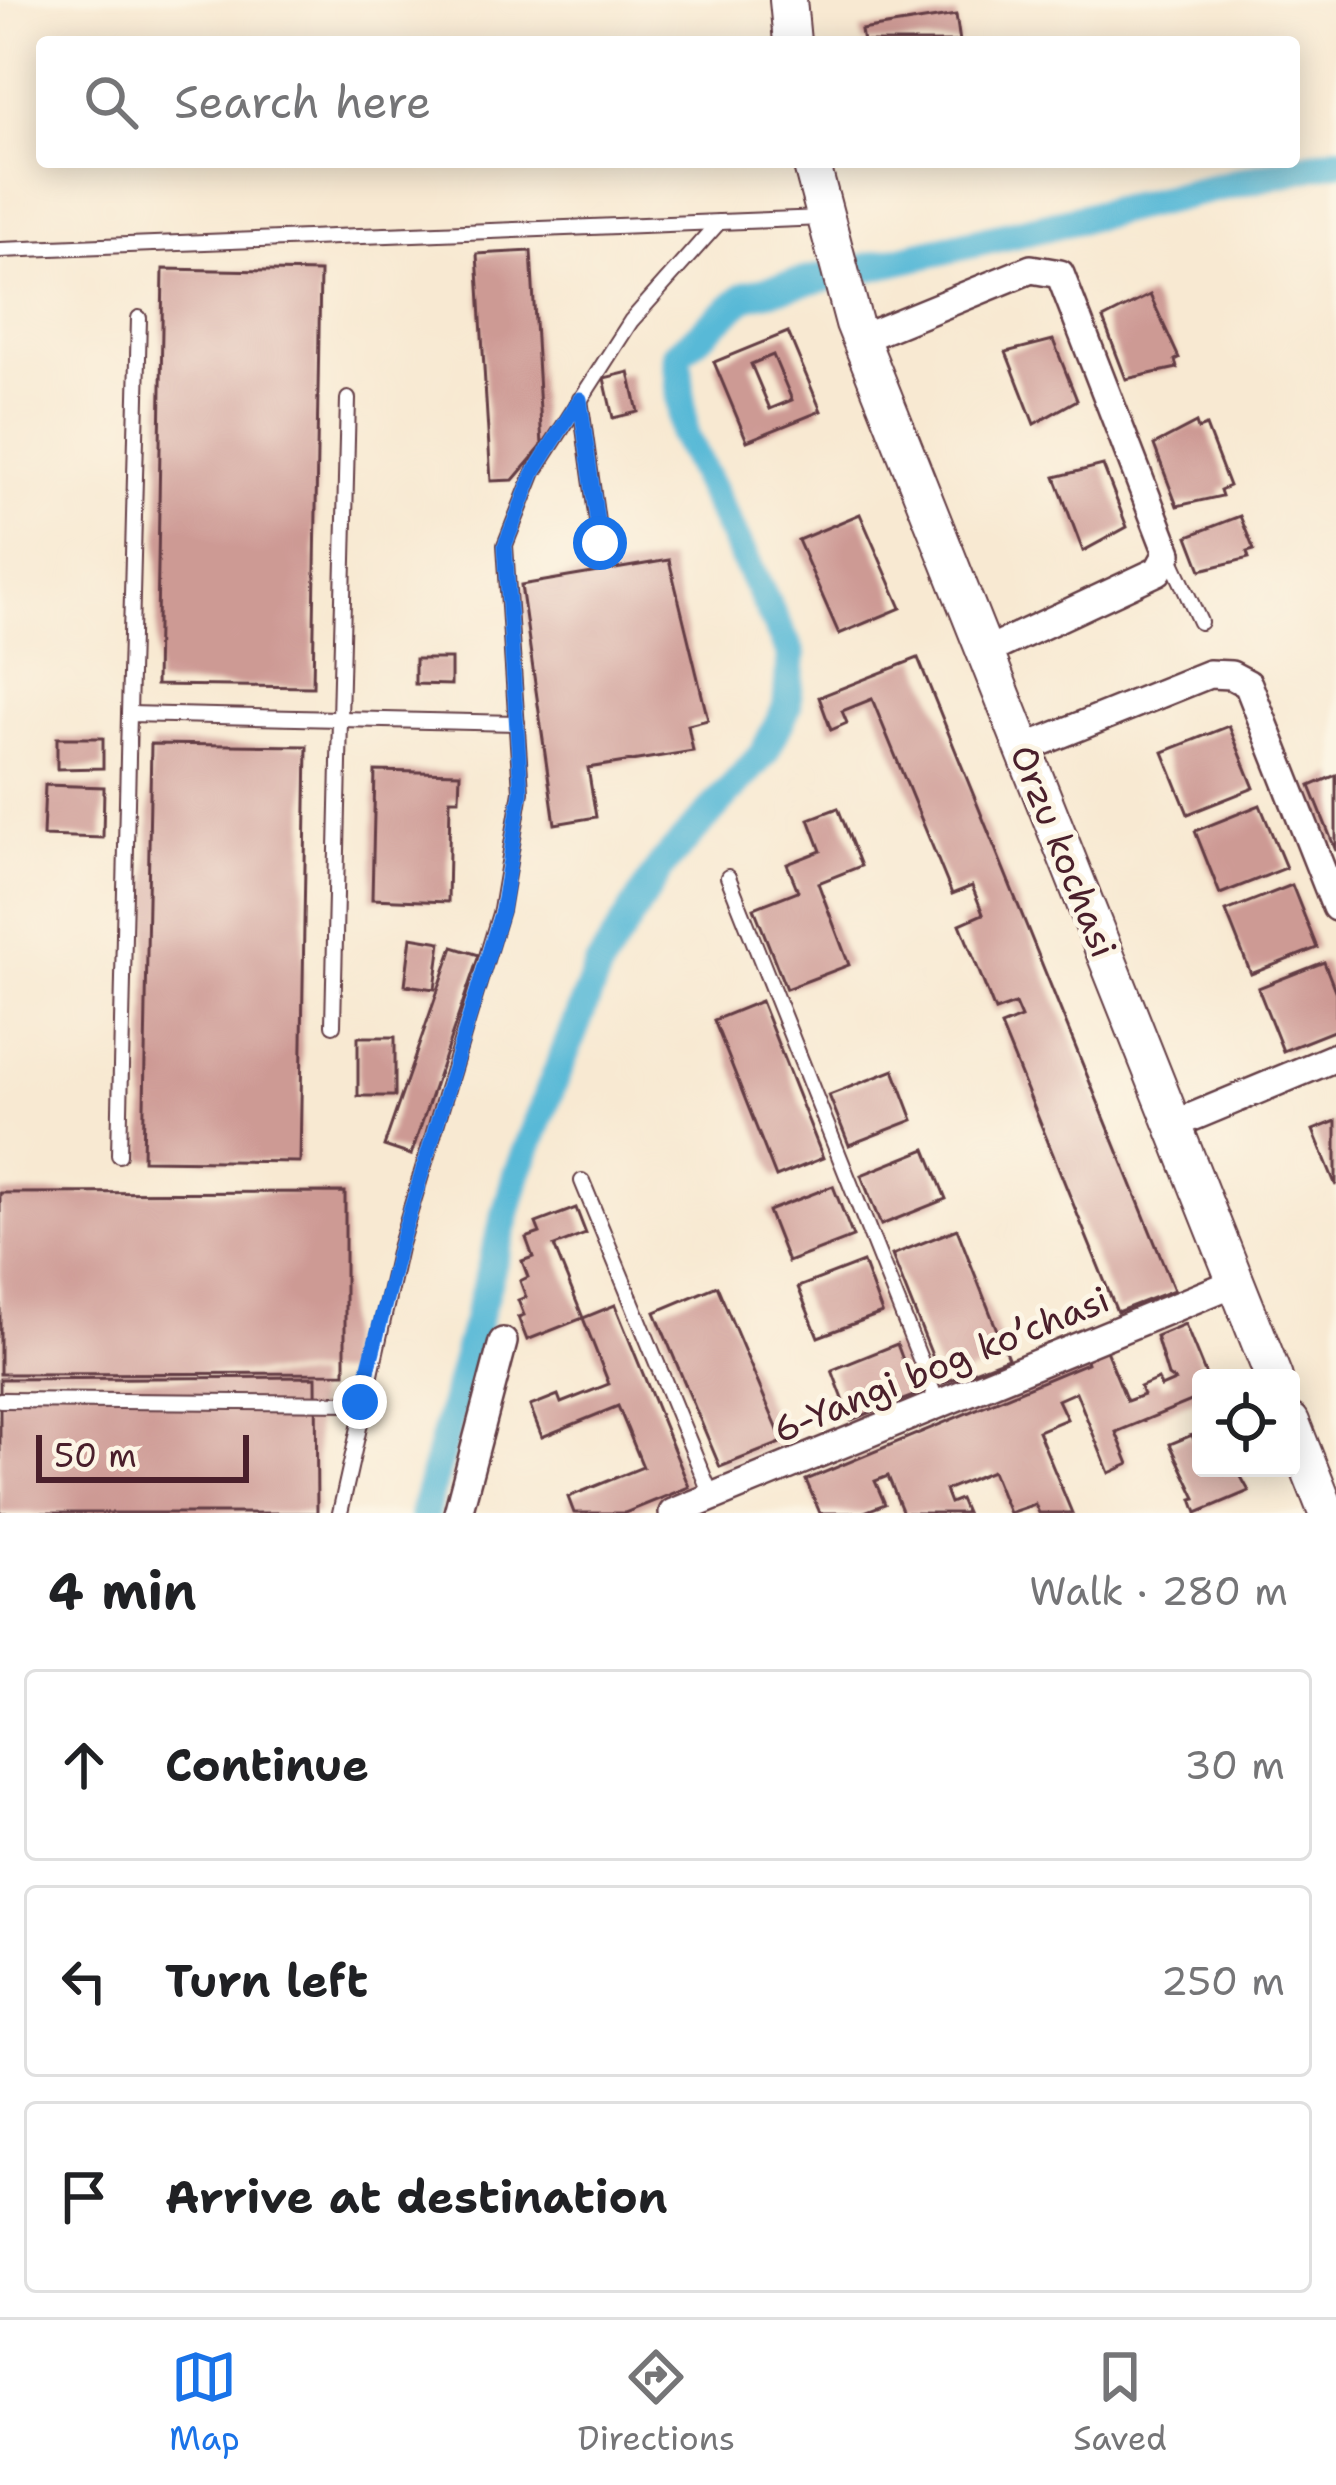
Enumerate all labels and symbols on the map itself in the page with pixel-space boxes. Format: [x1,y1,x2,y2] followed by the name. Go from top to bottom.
[573,516,627,570] route start
[999,738,1128,965] street label: Orzu kochasi
[766,1275,1116,1454] street label: 6-Yangi bog koʼchasi
[333,1375,387,1429] route end
[36,1429,249,1482] scale bar

